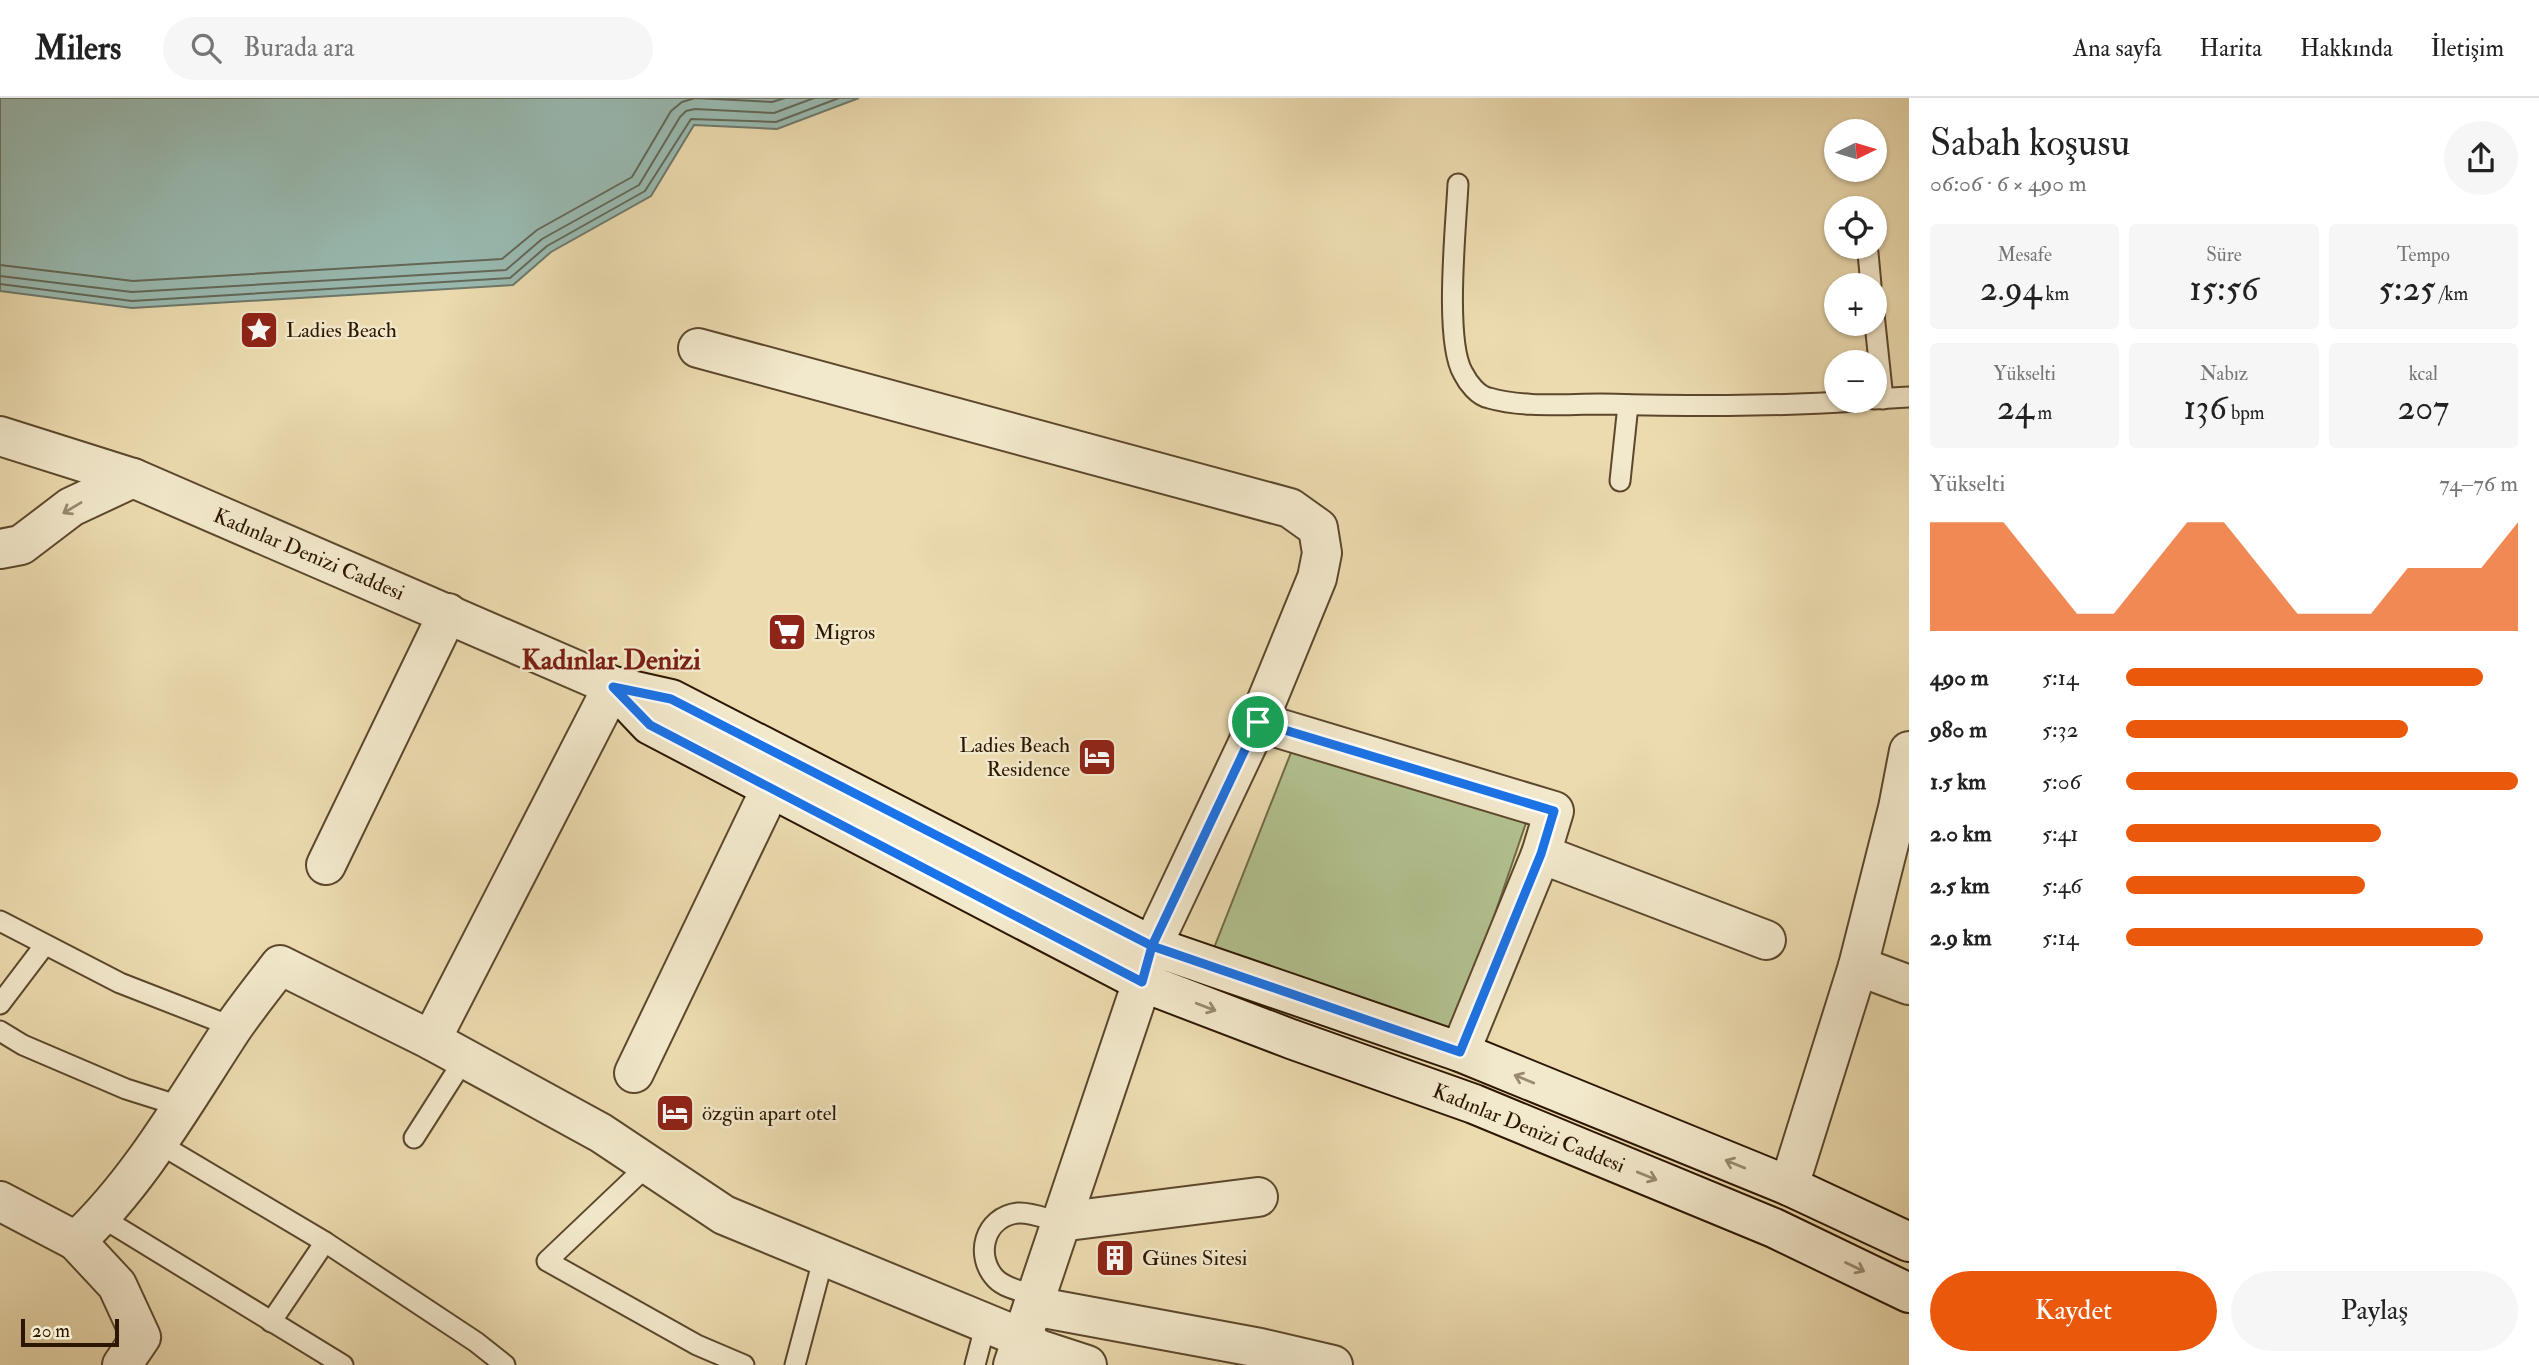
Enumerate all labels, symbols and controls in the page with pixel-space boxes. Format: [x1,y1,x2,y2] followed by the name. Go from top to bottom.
[163,17,653,80] search box
[35,28,121,69] text: Milers
[187,29,225,67] icon: search
[243,32,354,64] text: Burada ara
[2073,33,2162,64] text: Ana sayfa
[2200,33,2262,64] text: Harita
[2300,33,2393,64] text: Hakkında
[2431,33,2504,64] text: İletişim
[1824,119,1886,182] north arrow
[1824,119,1887,413] map controls
[1930,119,2130,167] text: Sabah koşusu
[2444,121,2518,195] button: share
[1930,169,2087,198] text: 06:06 · 6 × 490 m
[1824,196,1887,259] button: locate
[1998,243,2052,267] text: Mesafe
[2206,243,2242,267] text: Süre
[2397,243,2450,267] text: Tempo
[1980,267,2041,311] text: 2.94
[2189,267,2259,311] text: 15:56
[2378,267,2436,311] text: 5:25
[1824,273,1887,336] button: +
[2041,282,2069,306] text: km
[2436,282,2468,306] text: /km
[238,309,280,351] place icon: Ladies Beach
[286,317,397,344] place label: Ladies Beach
[1824,350,1887,413] button: −
[1994,362,2056,386] text: Yükselti
[2200,362,2248,386] text: Nabız
[2409,362,2438,386] text: kcal
[1997,386,2034,430] text: 24
[2183,386,2227,430] text: 136
[2397,386,2449,430] text: 207
[2034,401,2052,425] text: m
[2227,401,2265,425] text: bpm
[1930,469,2005,498] text: Yükselti
[2439,469,2518,498] text: 74–76 m
[63,501,83,515] one-way arrow
[209,502,409,607] street label: Kadınlar Denizi Caddesi
[766,611,808,653] supermarket icon: Migros
[814,619,875,646] place label: Migros
[521,643,701,678] district label: Kadınlar Denizi
[1930,663,1989,692] text: 490 m
[2042,663,2078,692] text: 5:14
[1228,692,1288,752] pin
[1239,703,1277,741] icon: arrive
[1930,715,1987,744] text: 980 m
[2042,715,2078,744] text: 5:32
[959,732,1070,783] place label: Ladies Beach Residence
[1076,736,1118,778] hotel icon: Ladies Beach Residence
[1930,767,1986,796] text: 1.5 km
[2042,767,2081,796] text: 5:06
[1930,819,1992,848] text: 2.0 km
[2042,819,2078,848] text: 5:41
[1930,871,1990,900] text: 2.5 km
[2042,871,2082,900] text: 5:46
[1930,923,1992,952] text: 2.9 km
[2042,923,2078,952] text: 5:14
[1194,1001,1216,1014] one-way arrow
[1514,1071,1536,1084] one-way arrow
[1429,1078,1629,1180] street label: Kadınlar Denizi Caddesi
[654,1092,696,1134] hotel icon: özgün apart otel
[702,1100,838,1127] place label: özgün apart otel
[1725,1157,1746,1170] one-way arrow
[1635,1170,1657,1183] one-way arrow
[1094,1237,1136,1279] building icon: Günes Sitesi
[1142,1245,1248,1272] place label: Günes Sitesi
[1844,1261,1865,1274] one-way arrow
[1930,1271,2217,1351] button: Kaydet
[2231,1271,2518,1351] button: Paylaş
[21,1316,119,1348] scale bar
[32,1319,70,1343] text: 20 m

